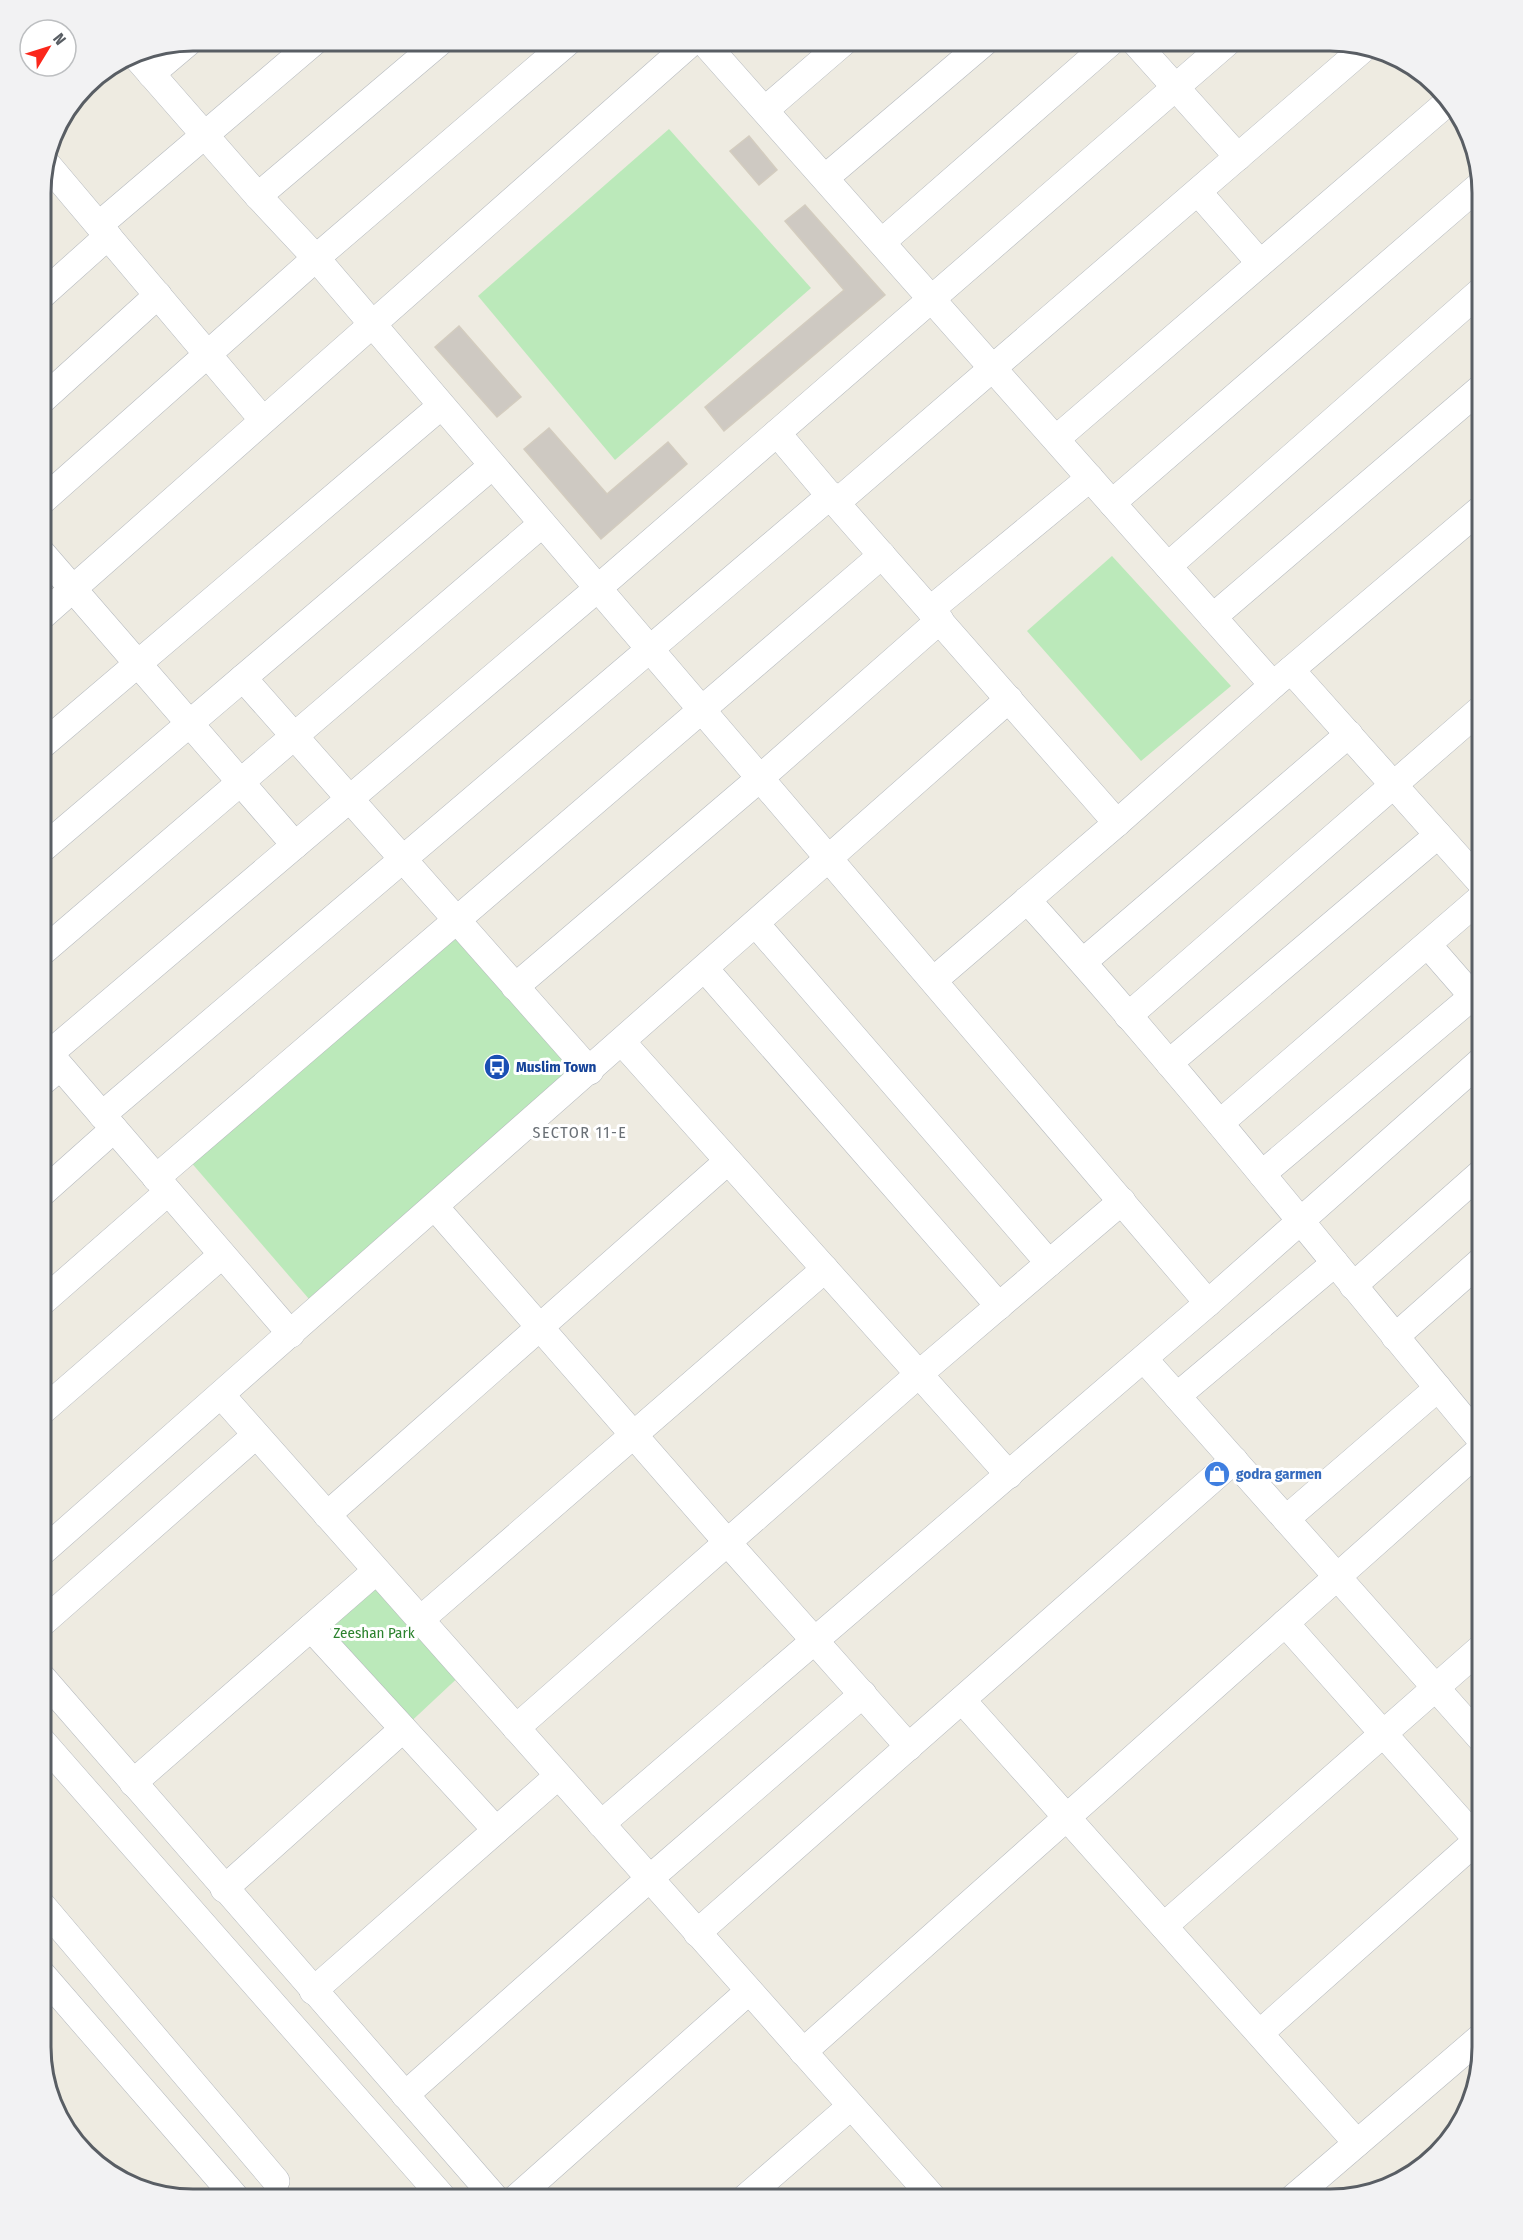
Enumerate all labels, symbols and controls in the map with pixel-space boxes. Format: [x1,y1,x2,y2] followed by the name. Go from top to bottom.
[18,18,78,78] north arrow
[49,29,70,49] text: N
[482,1052,512,1082] bus stop icon: Muslim Town
[516,1058,597,1076] place label: Muslim Town
[533,1123,627,1142] district label: SECTOR 11-E
[1202,1459,1232,1489] shop icon: godra garmen
[1236,1465,1322,1483] place label: godra garmen
[333,1624,415,1642] park label: Zeeshan Park

